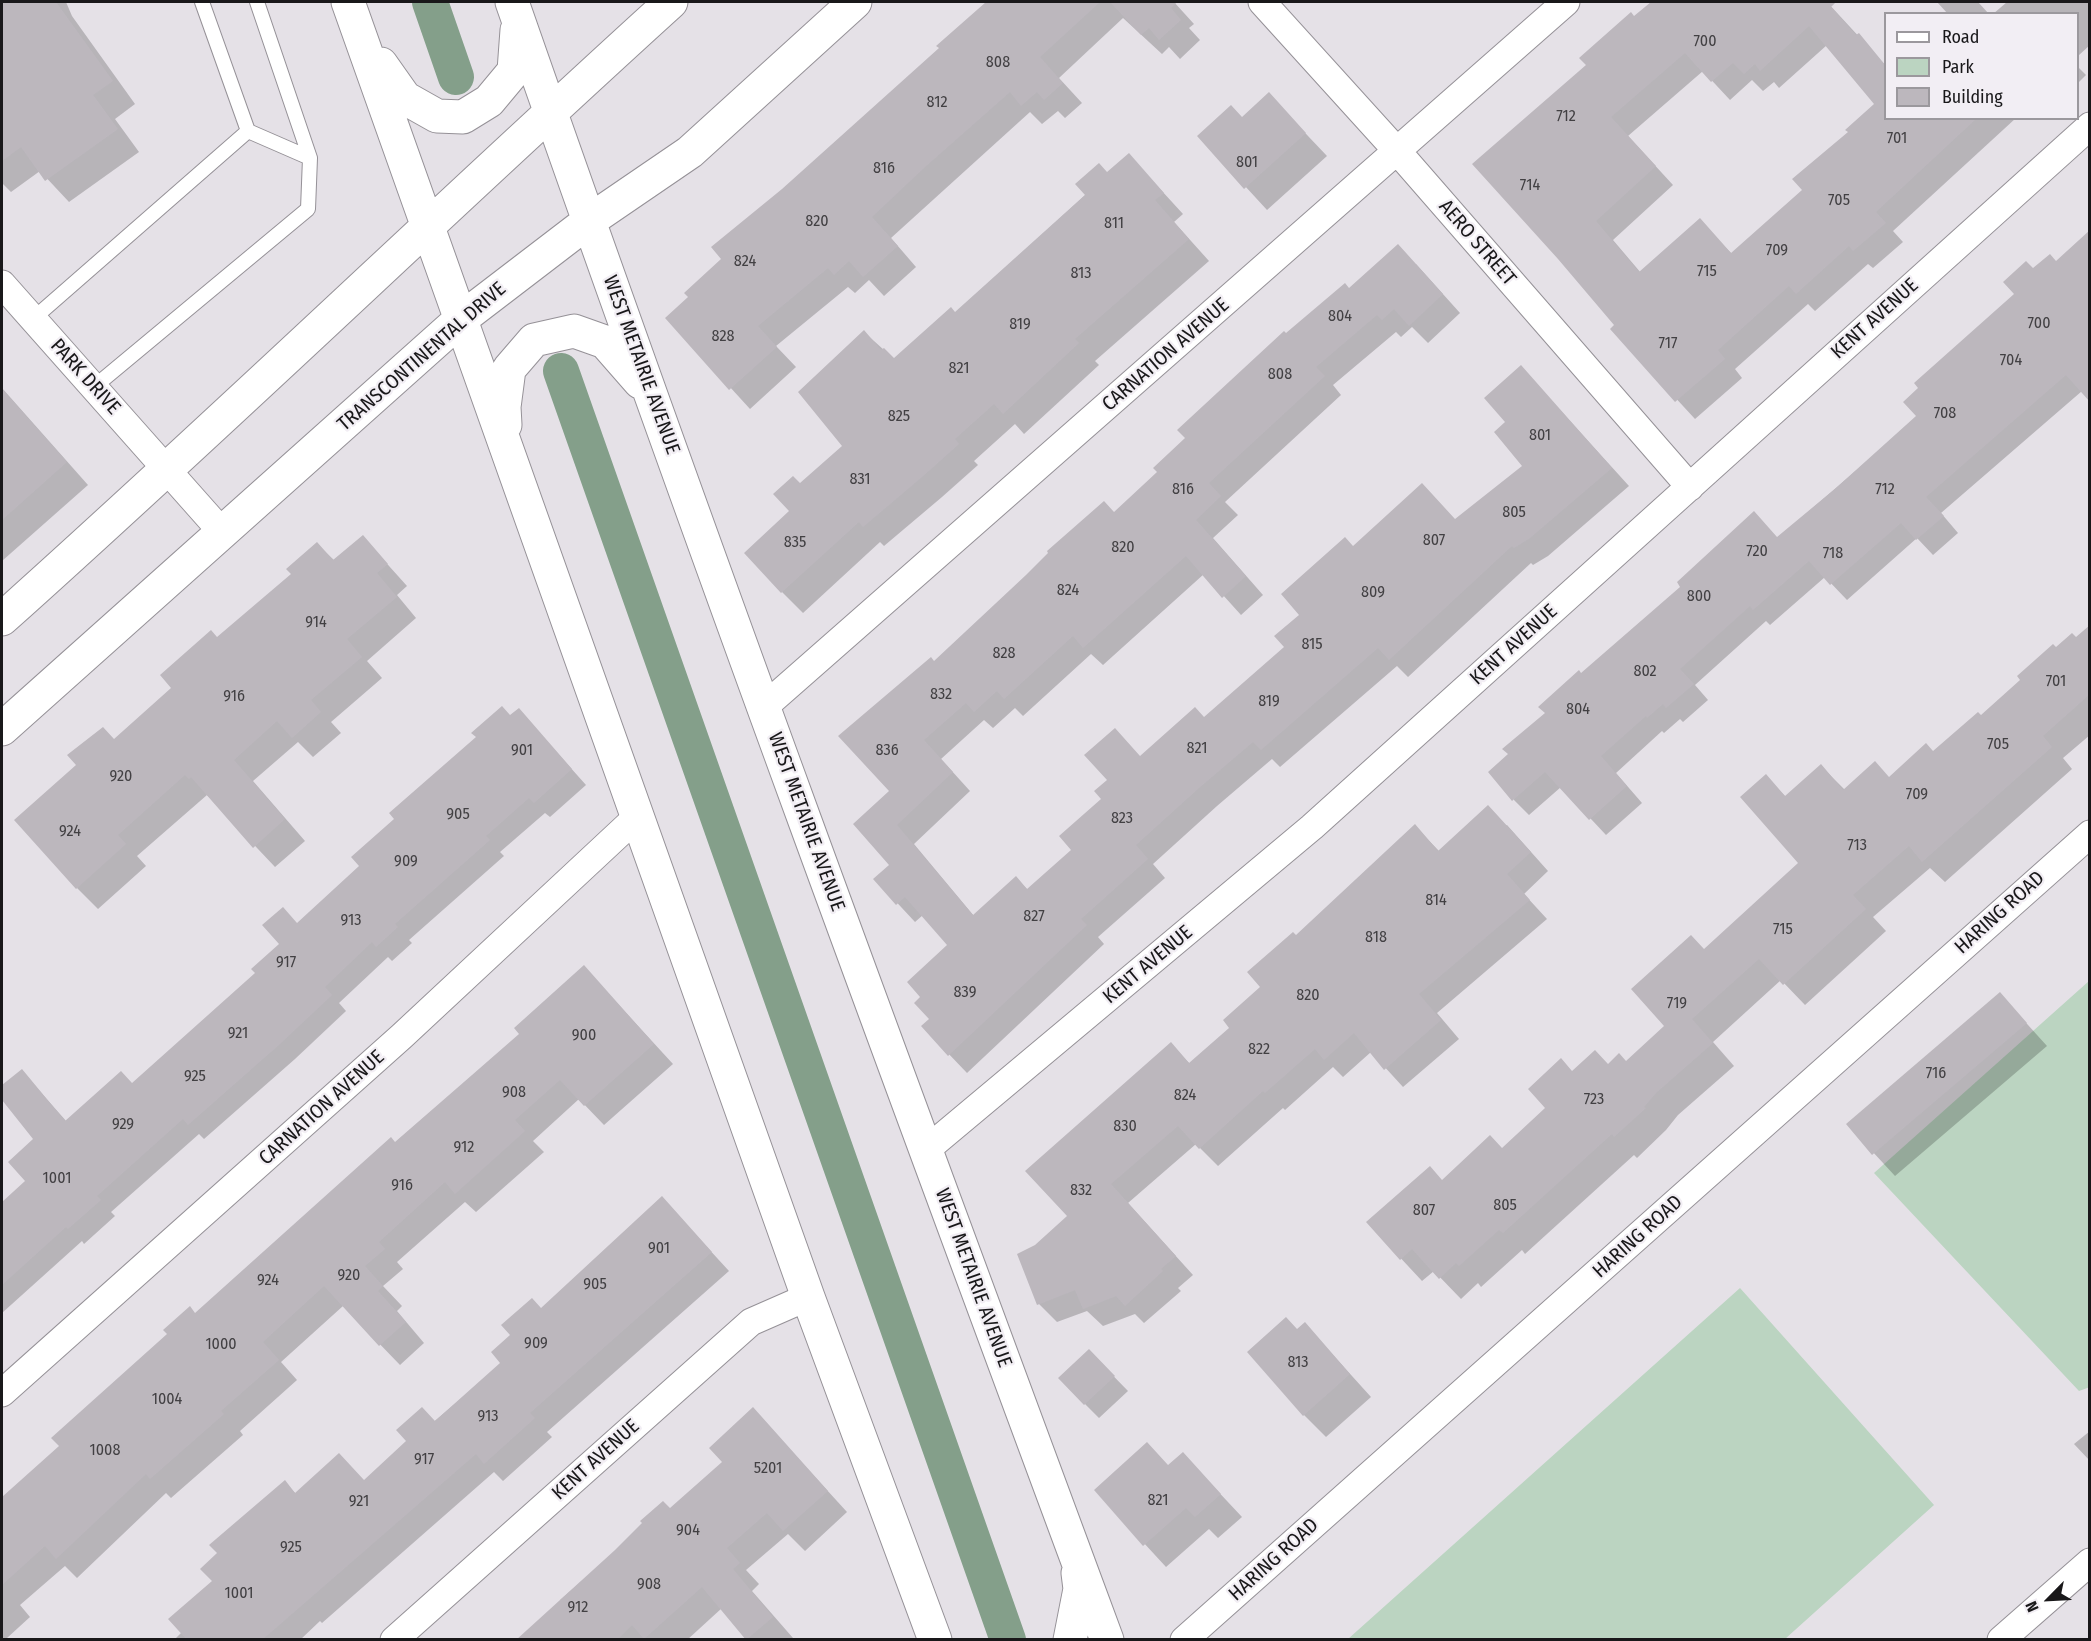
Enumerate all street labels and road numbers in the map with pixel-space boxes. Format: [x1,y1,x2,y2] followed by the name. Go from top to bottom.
[1433,195,1521,291] street label: AERO STREET
[597,272,685,458] street label: WEST METAIRIE AVENUE
[1826,274,1924,364] street label: KENT AVENUE
[333,277,511,437] street label: TRANSCONTINENTAL DRIVE
[1098,293,1234,417] street label: CARNATION AVENUE
[45,334,125,420] street label: PARK DRIVE
[1465,600,1563,690] street label: KENT AVENUE
[762,729,850,915] street label: WEST METAIRIE AVENUE
[1950,867,2050,959] street label: HARING ROAD
[1098,921,1198,1009] street label: KENT AVENUE
[254,1045,390,1171] street label: CARNATION AVENUE
[929,1185,1017,1371] street label: WEST METAIRIE AVENUE
[1588,1191,1688,1283] street label: HARING ROAD
[547,1415,645,1505] street label: KENT AVENUE
[1224,1514,1324,1606] street label: HARING ROAD

